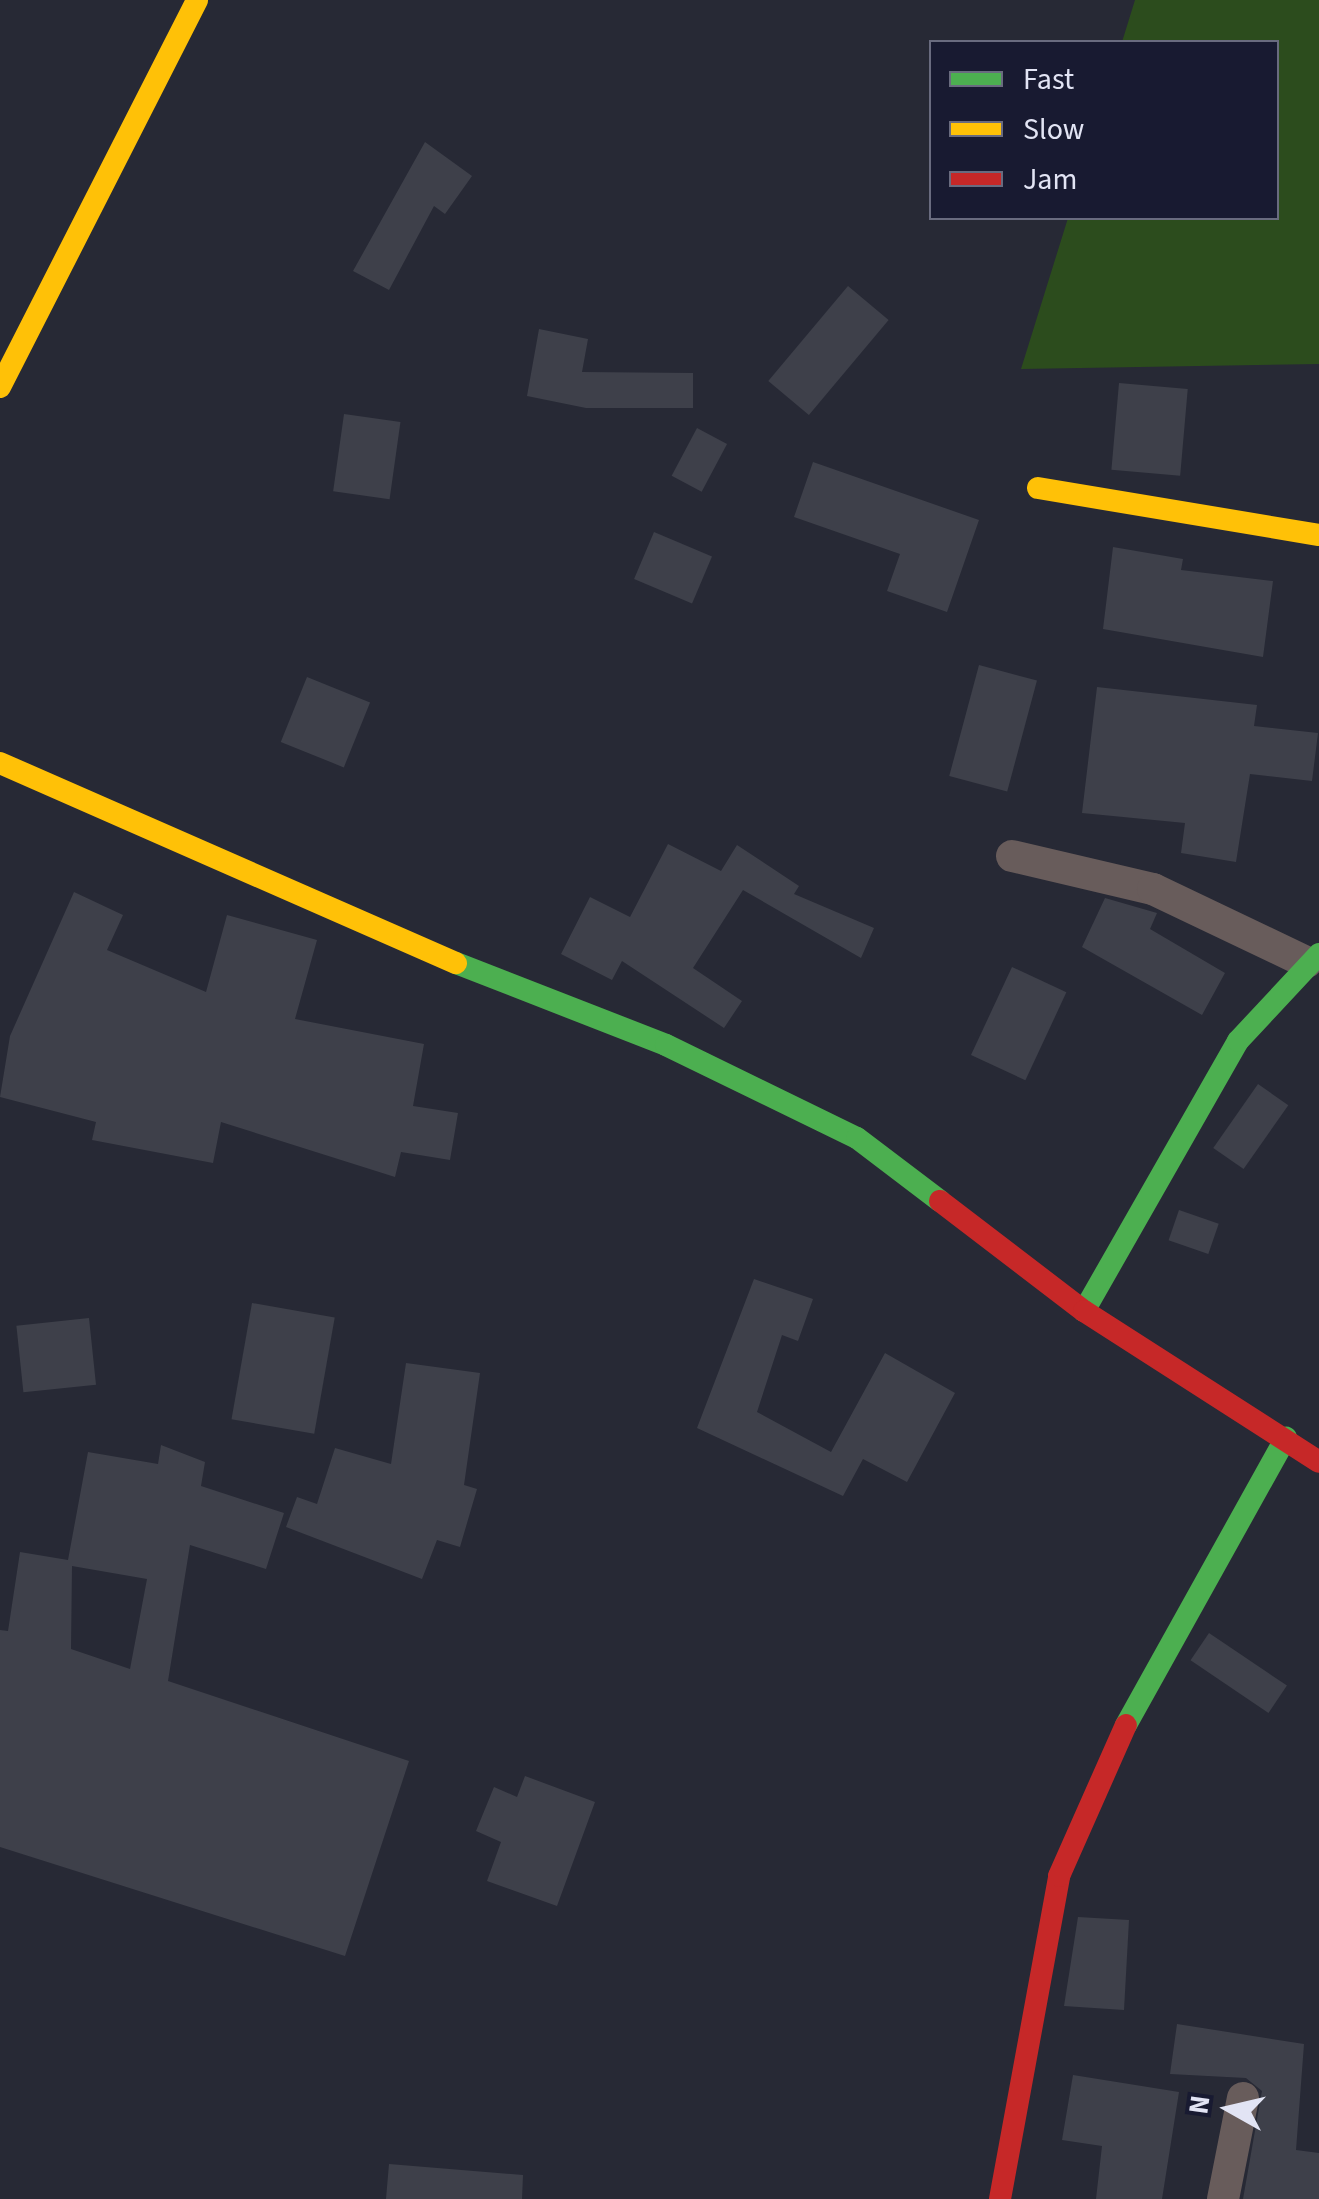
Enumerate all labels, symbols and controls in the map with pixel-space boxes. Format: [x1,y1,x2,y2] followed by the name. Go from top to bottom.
[929,40,1279,220] legend
[1023,58,1074,101] text: Fast
[1023,108,1084,151] text: Slow
[1023,158,1077,201] text: Jam
[1179,2059,1279,2159] north arrow
[1178,2093,1220,2117] text: N

